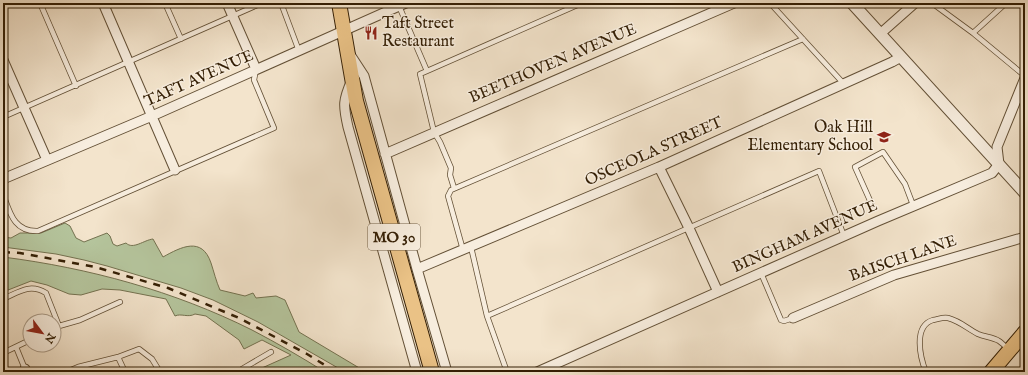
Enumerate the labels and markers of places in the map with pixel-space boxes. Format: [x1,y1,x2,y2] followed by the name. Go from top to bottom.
[382,14,455,52] place label: Taft Street Restaurant
[363,25,379,41] restaurant icon: Taft Street Restaurant
[747,118,874,156] place label: Oak Hill Elementary School
[876,129,892,145] school or university icon: Oak Hill Elementary School

